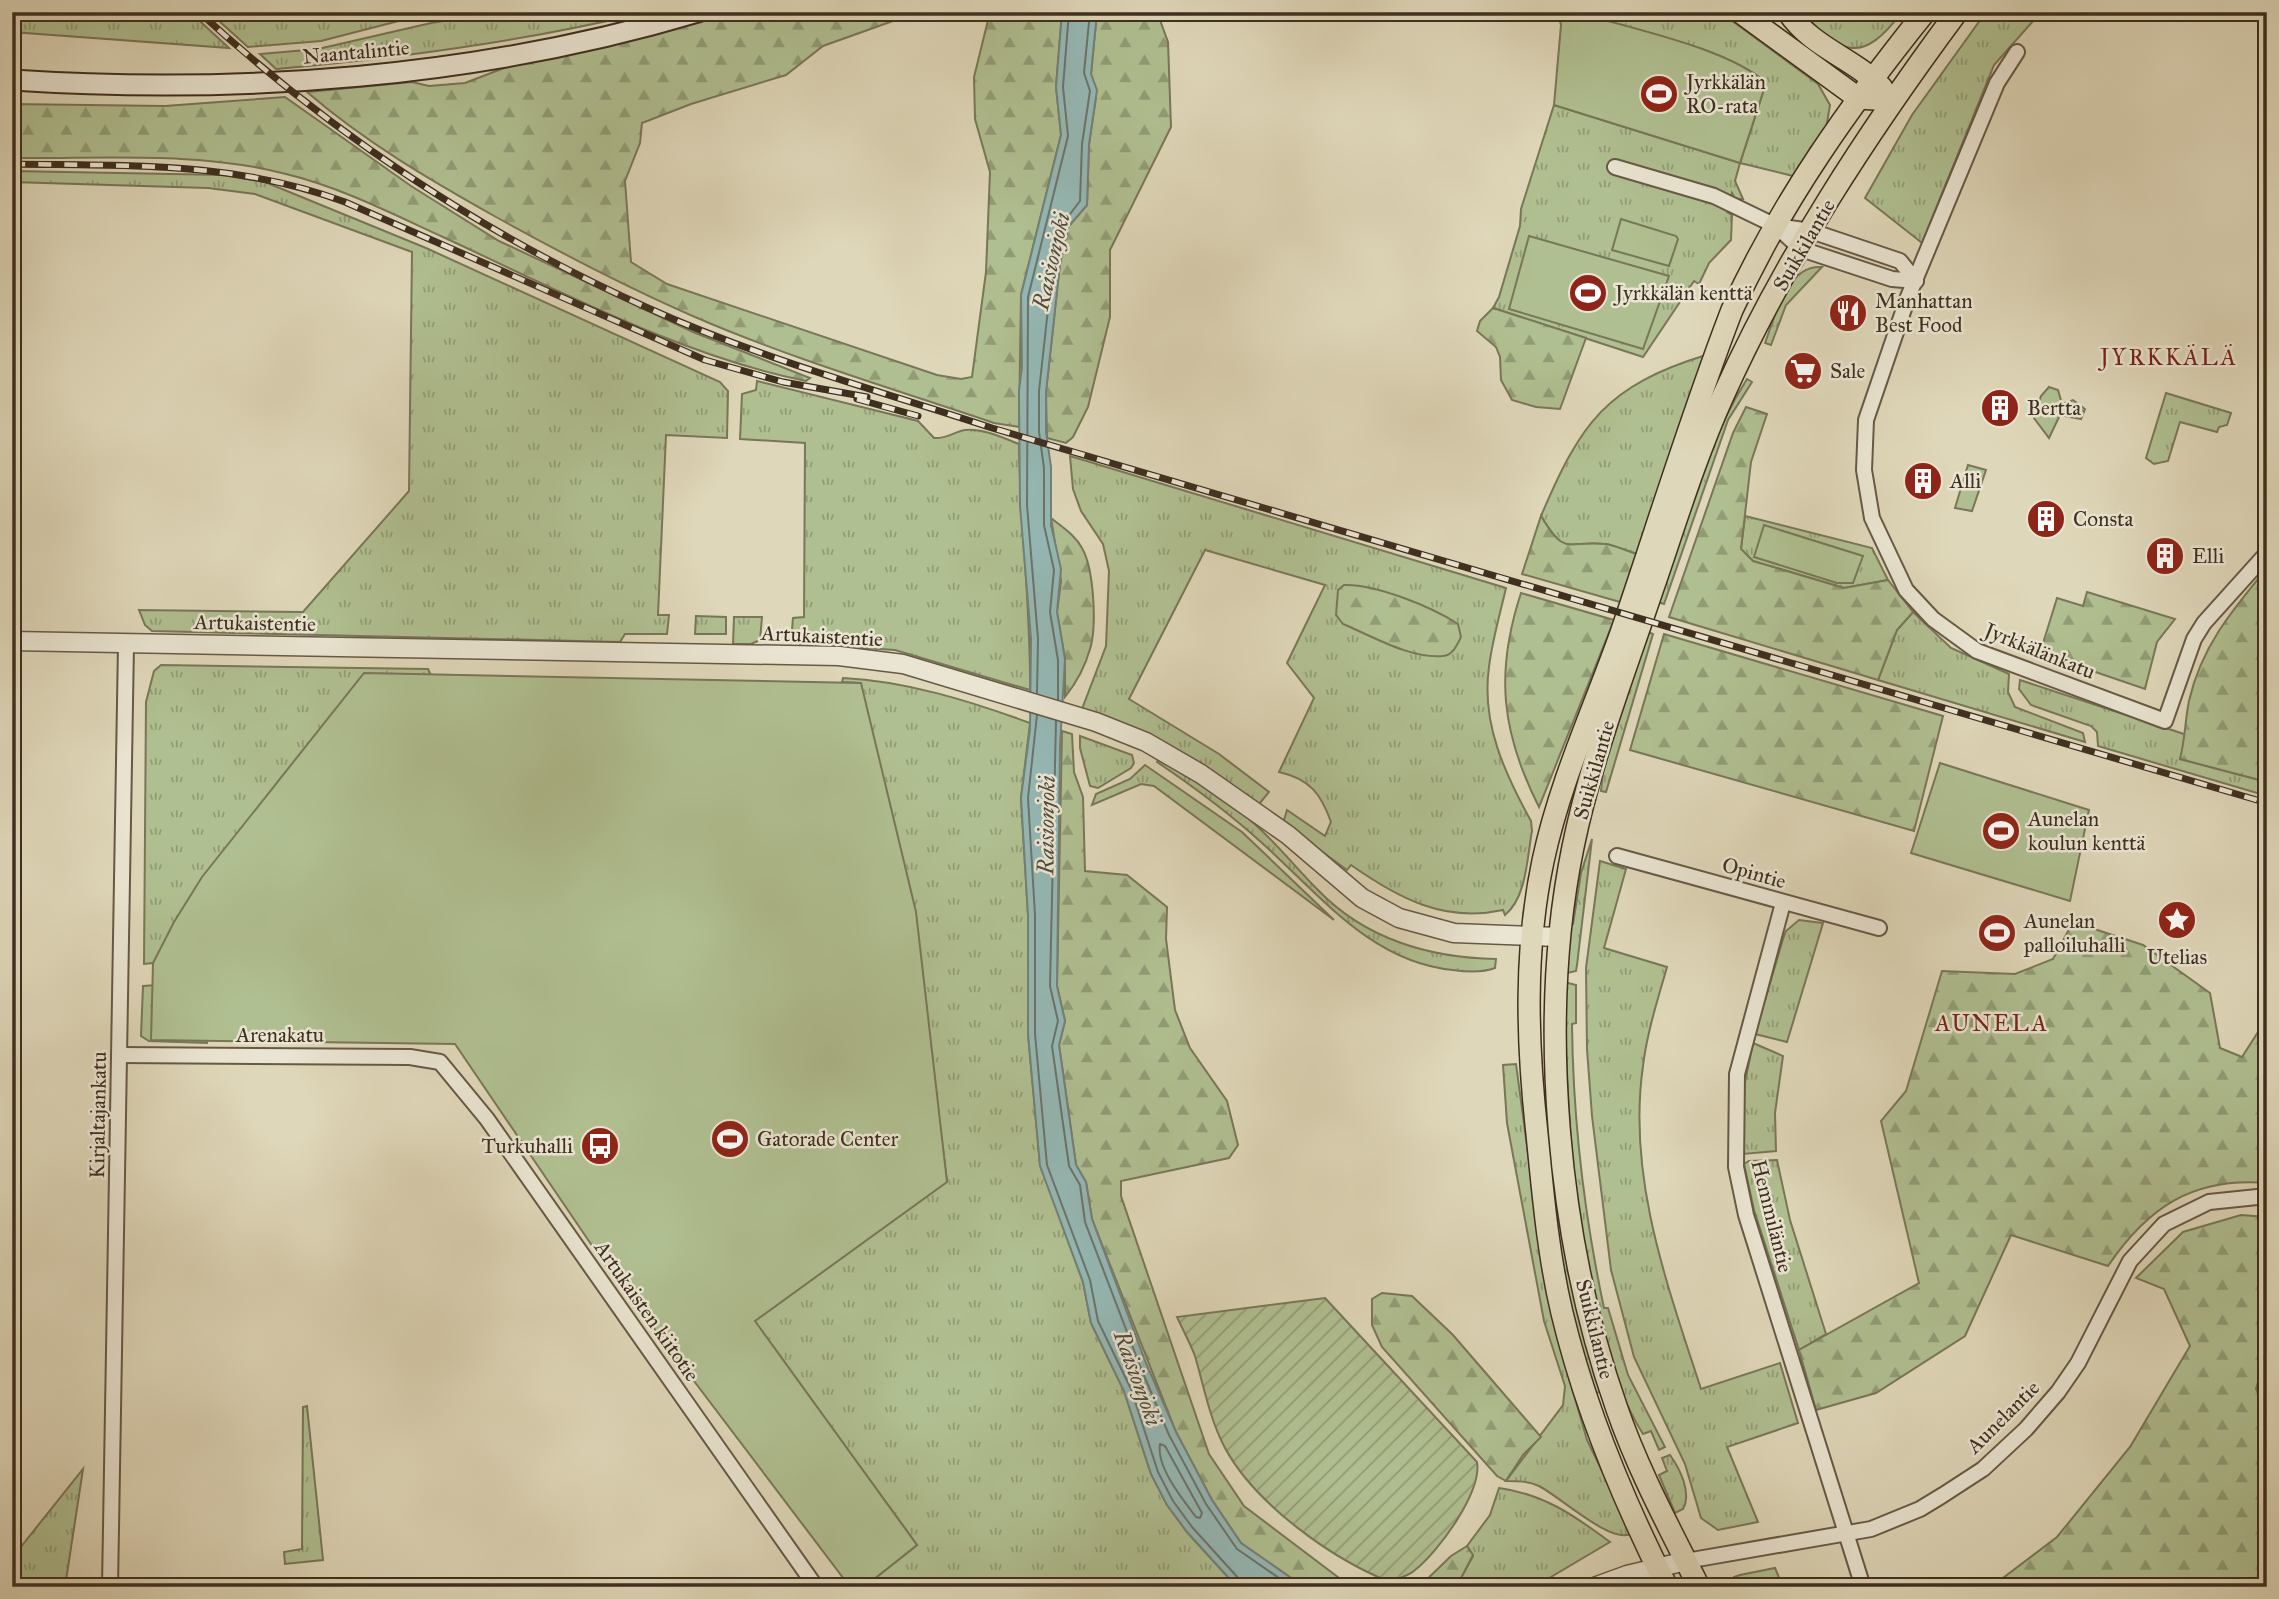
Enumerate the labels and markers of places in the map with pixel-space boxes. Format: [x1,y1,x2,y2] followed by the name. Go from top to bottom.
[1684,69,1766,119] place label: Jyrkkälän RO-rata
[1638,73,1680,115] sports icon: Jyrkkälän RO-rata
[1567,272,1609,314] sports icon: Jyrkkälän kenttä
[1613,280,1753,306] place label: Jyrkkälän kenttä
[1875,288,1973,338] place label: Manhattan Best Food
[1827,292,1869,334] restaurant icon: Manhattan Best Food
[1782,350,1824,392] supermarket icon: Sale
[1830,358,1866,384] place label: Sale
[1979,387,2021,429] building icon: Bertta
[2027,395,2081,421] place label: Bertta
[1902,460,1944,502] building icon: Alli
[1949,468,1982,494] place label: Alli
[2025,498,2067,540] building icon: Consta
[2073,506,2134,532] place label: Consta
[2144,535,2186,577] building icon: Elli
[2192,543,2224,569] place label: Elli
[2027,806,2146,856] place label: Aunelan koulun kenttä
[1980,810,2022,852] sports icon: Aunelan koulun kenttä
[2156,899,2198,941] place icon: Utelias
[2023,908,2126,958] place label: Aunelan palloiluhalli
[1976,912,2018,954] sports icon: Aunelan palloiluhalli
[2147,944,2207,970] place label: Utelias
[709,1118,751,1160] sports icon: Gatorade Center
[579,1125,621,1167] bus stop icon: Turkuhalli
[757,1126,898,1152] place label: Gatorade Center
[481,1133,573,1159] place label: Turkuhalli

